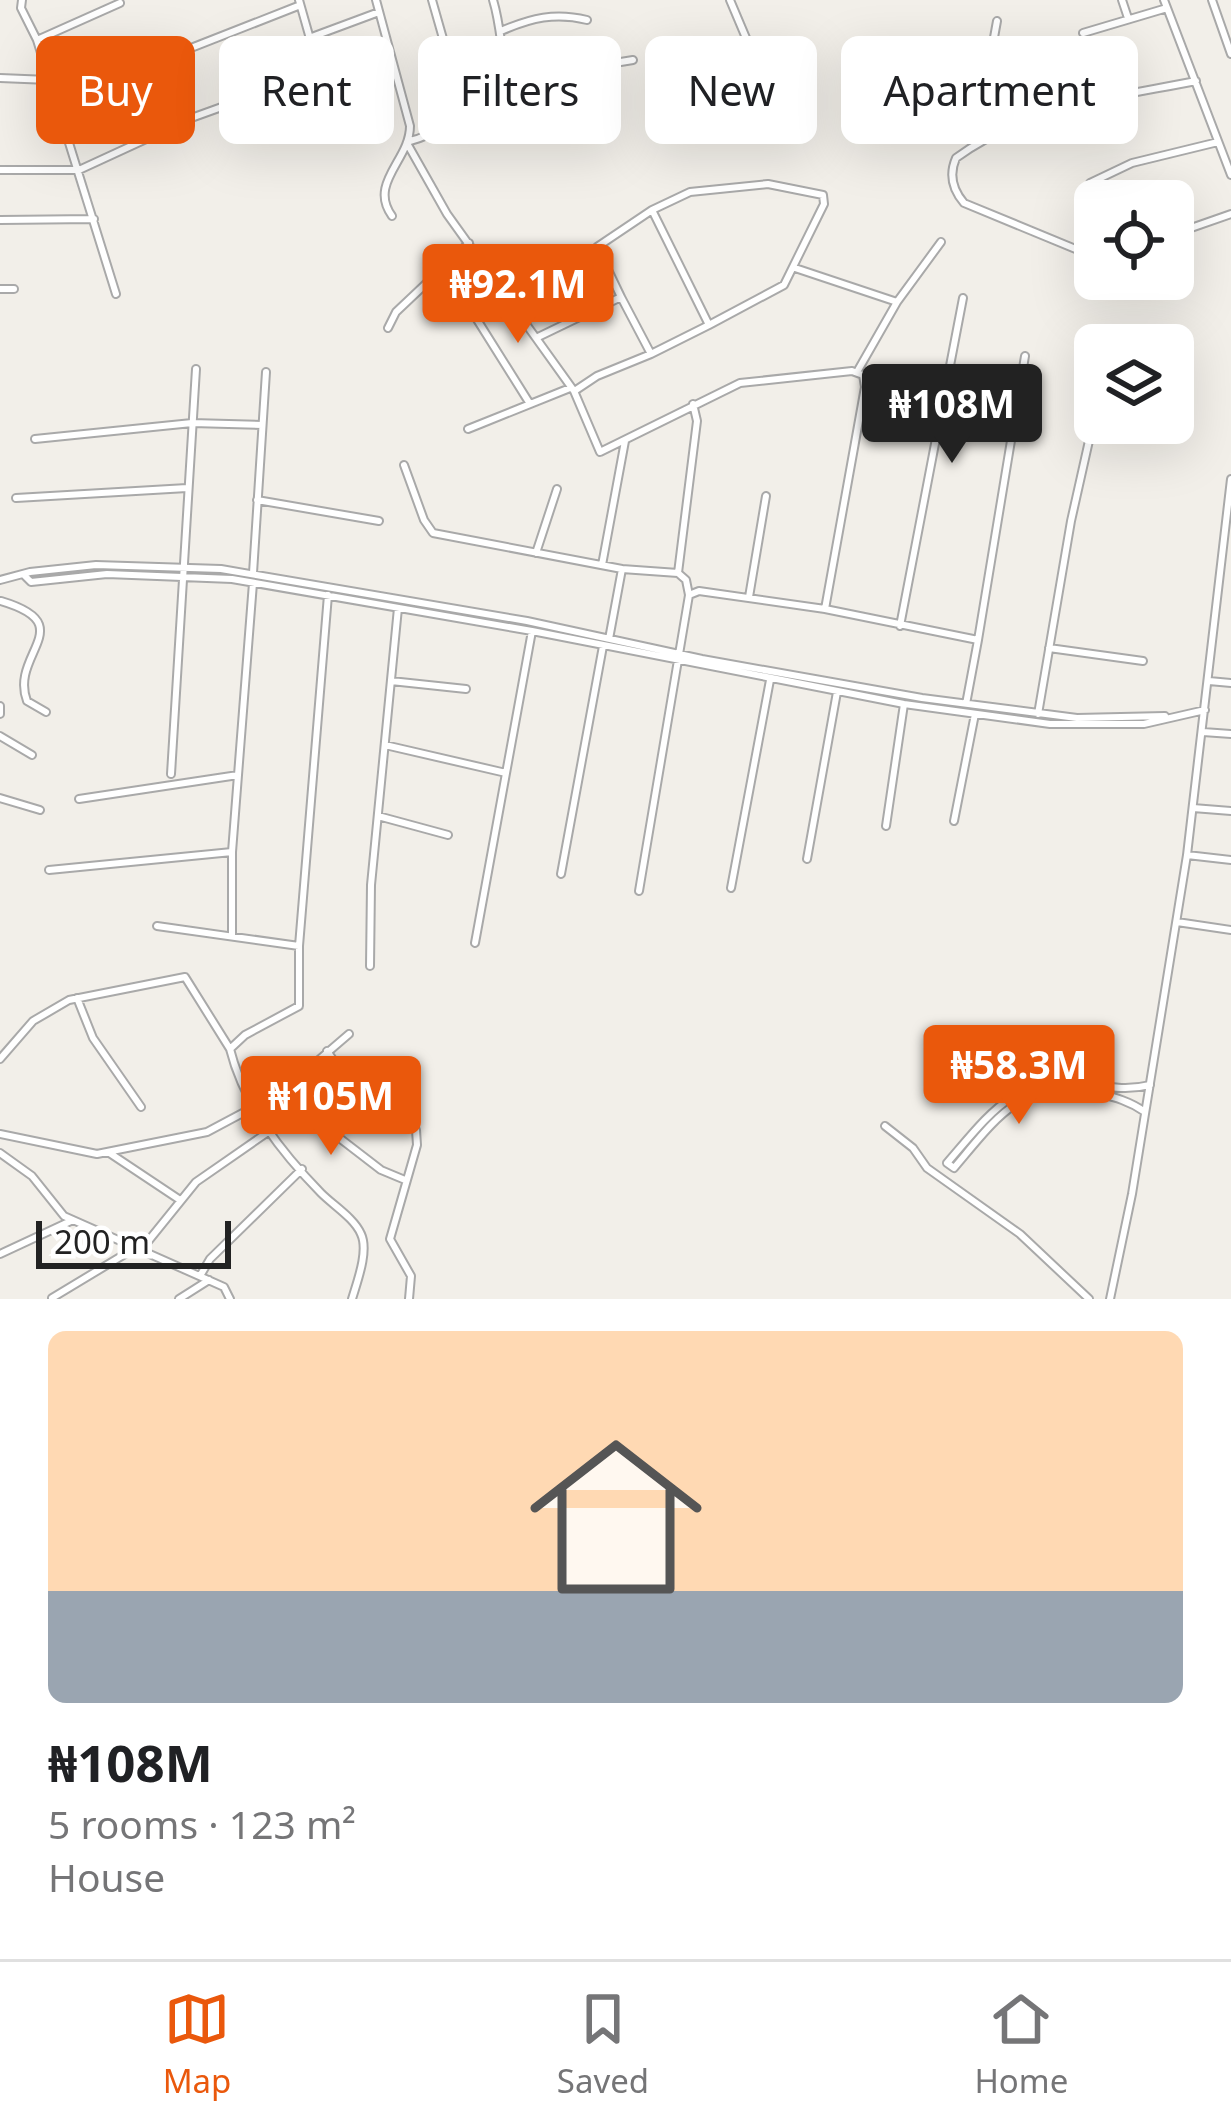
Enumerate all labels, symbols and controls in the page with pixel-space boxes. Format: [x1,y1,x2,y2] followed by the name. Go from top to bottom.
[36,36,195,144] chip: Buy
[219,36,394,144] chip: Rent
[418,36,621,144] chip: Filters
[645,36,817,144] chip: New
[841,36,1138,144] chip: Apartment
[1074,180,1194,444] map controls
[1074,180,1194,300] button: locate
[420,244,616,346] pin: ₦92.1M
[450,256,586,309] text: ₦92.1M
[1074,324,1194,444] button: layers
[868,364,1036,466] pin: ₦108M
[889,376,1015,429] text: ₦108M
[921,1025,1117,1127] pin: ₦58.3M
[951,1037,1087,1090] text: ₦58.3M
[247,1056,415,1158] pin: ₦105M
[268,1068,394,1121] text: ₦105M
[36,1215,231,1268] scale bar
[54,1219,150,1264] text: 200 m
[508,1409,724,1625] icon: home
[48,1727,213,1797] text: ₦108M
[48,1797,356,1850] text: 5 rooms · 123 m²
[48,1850,165,1903] text: House
[163,1986,231,2103] tab: Map
[557,1986,649,2103] tab: Saved
[974,1986,1068,2103] tab: Home

